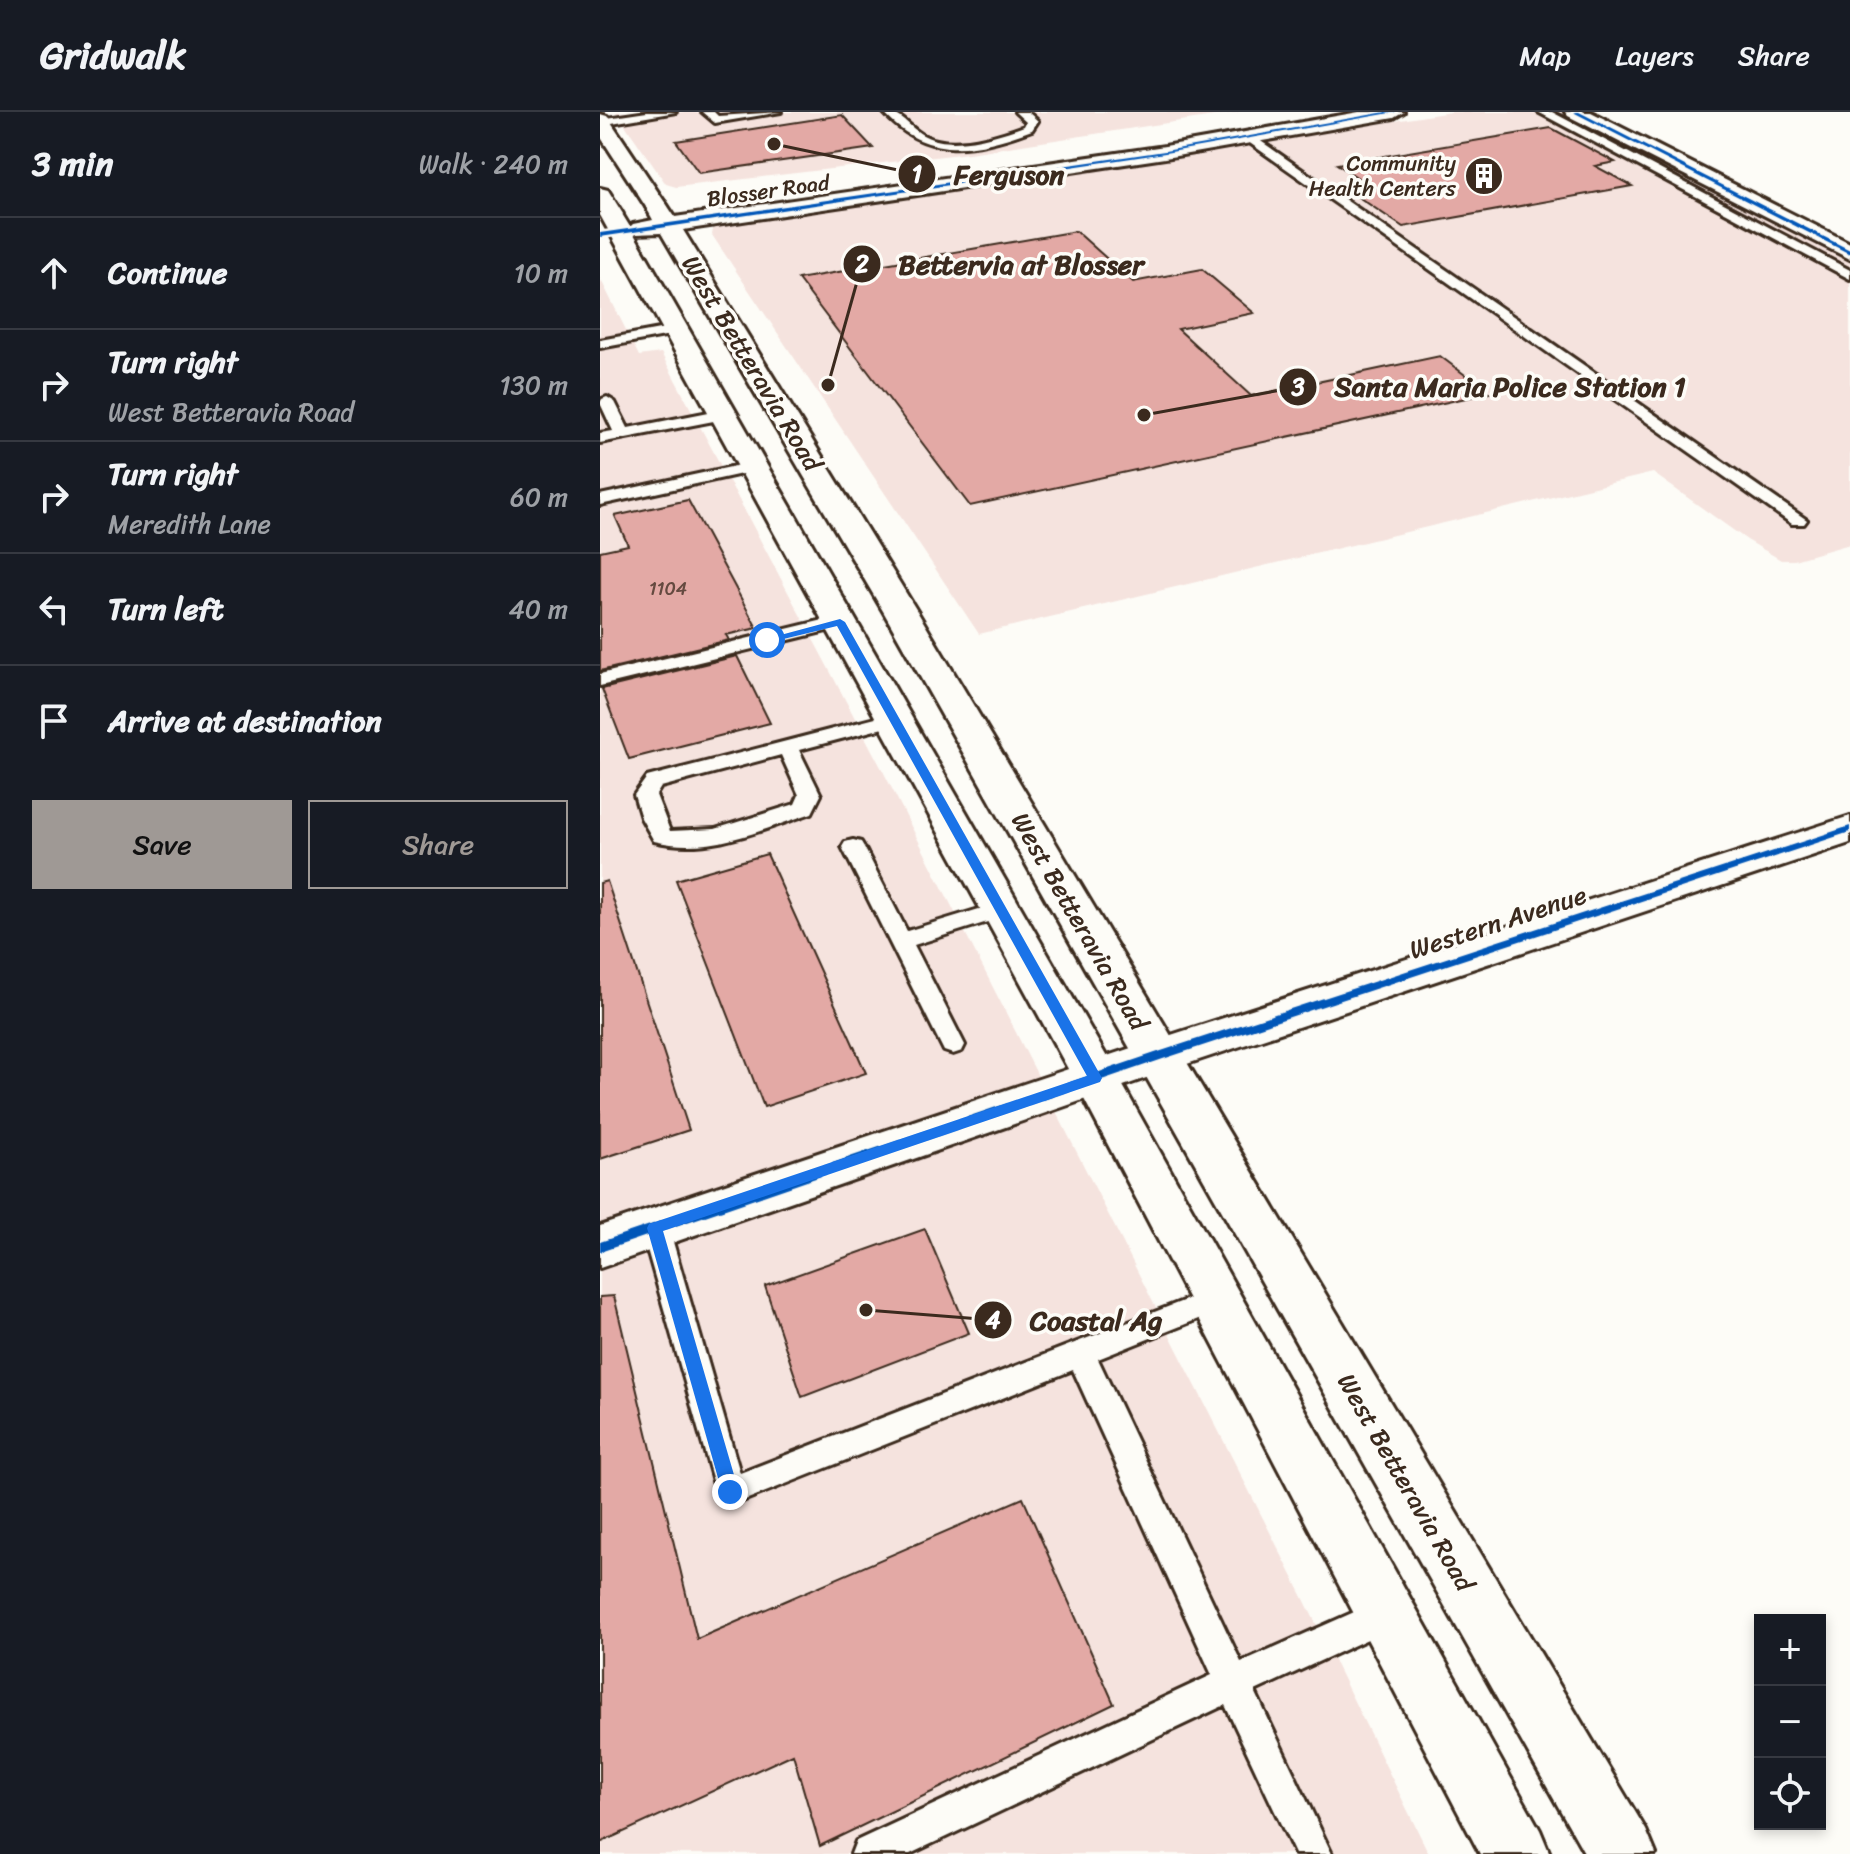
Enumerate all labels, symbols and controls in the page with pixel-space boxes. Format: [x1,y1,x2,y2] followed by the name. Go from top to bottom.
[40,22,186,89] text: Gridwalk
[1519,31,1571,80] text: Map
[1615,31,1694,80] text: Layers
[1738,31,1810,80] text: Share
[32,134,113,194] text: 3 min
[419,141,568,187] text: Walk · 240 m
[1309,144,1457,208] place label: Community Health Centers
[897,148,1080,200] callout: Ferguson
[953,150,1065,199] text: Ferguson
[912,153,922,195] text: 1
[1463,155,1505,197] building icon: Community Health Centers
[704,162,833,218] street label: Blosser Road
[842,238,1161,290] callout: Bettervia at Blosser
[898,240,1146,289] text: Bettervia at Blosser
[854,243,869,285] text: 2
[108,246,227,300] text: Continue
[669,246,836,482] street label: West Betteravia Road
[514,250,568,296] text: 10 m
[32,251,76,295] icon: ahead
[108,335,238,389] text: Turn right
[1278,361,1702,413] callout: Santa Maria Police Station 1
[499,362,568,408] text: 130 m
[1333,362,1686,411] text: Santa Maria Police Station 1
[32,363,76,407] icon: right
[1290,366,1305,408] text: 3
[108,389,354,435] text: West Betteravia Road
[108,447,238,501] text: Turn right
[510,474,568,520] text: 60 m
[32,475,76,519] icon: right
[108,501,271,547] text: Meredith Lane
[649,573,687,605] house number: 1104
[108,582,224,636] text: Turn left
[509,586,568,632] text: 40 m
[32,587,76,631] icon: left
[749,622,785,658] route start
[108,694,382,748] text: Arrive at destination
[32,699,76,743] icon: arrive
[32,800,292,889] button: Save
[308,800,568,889] button: Share
[999,803,1163,1041] street label: West Betteravia Road
[1403,872,1593,972] street label: Western Avenue
[973,1294,1178,1346] callout: Coastal Ag
[1029,1296,1162,1345] text: Coastal Ag
[986,1299,1001,1341] text: 4
[1325,1364,1489,1602] street label: West Betteravia Road
[712,1474,748,1510] route end
[1754,1614,1826,1830] map controls
[1754,1614,1826,1686] button: +
[1754,1686,1826,1758] button: −
[1754,1758,1826,1830] button: locate

